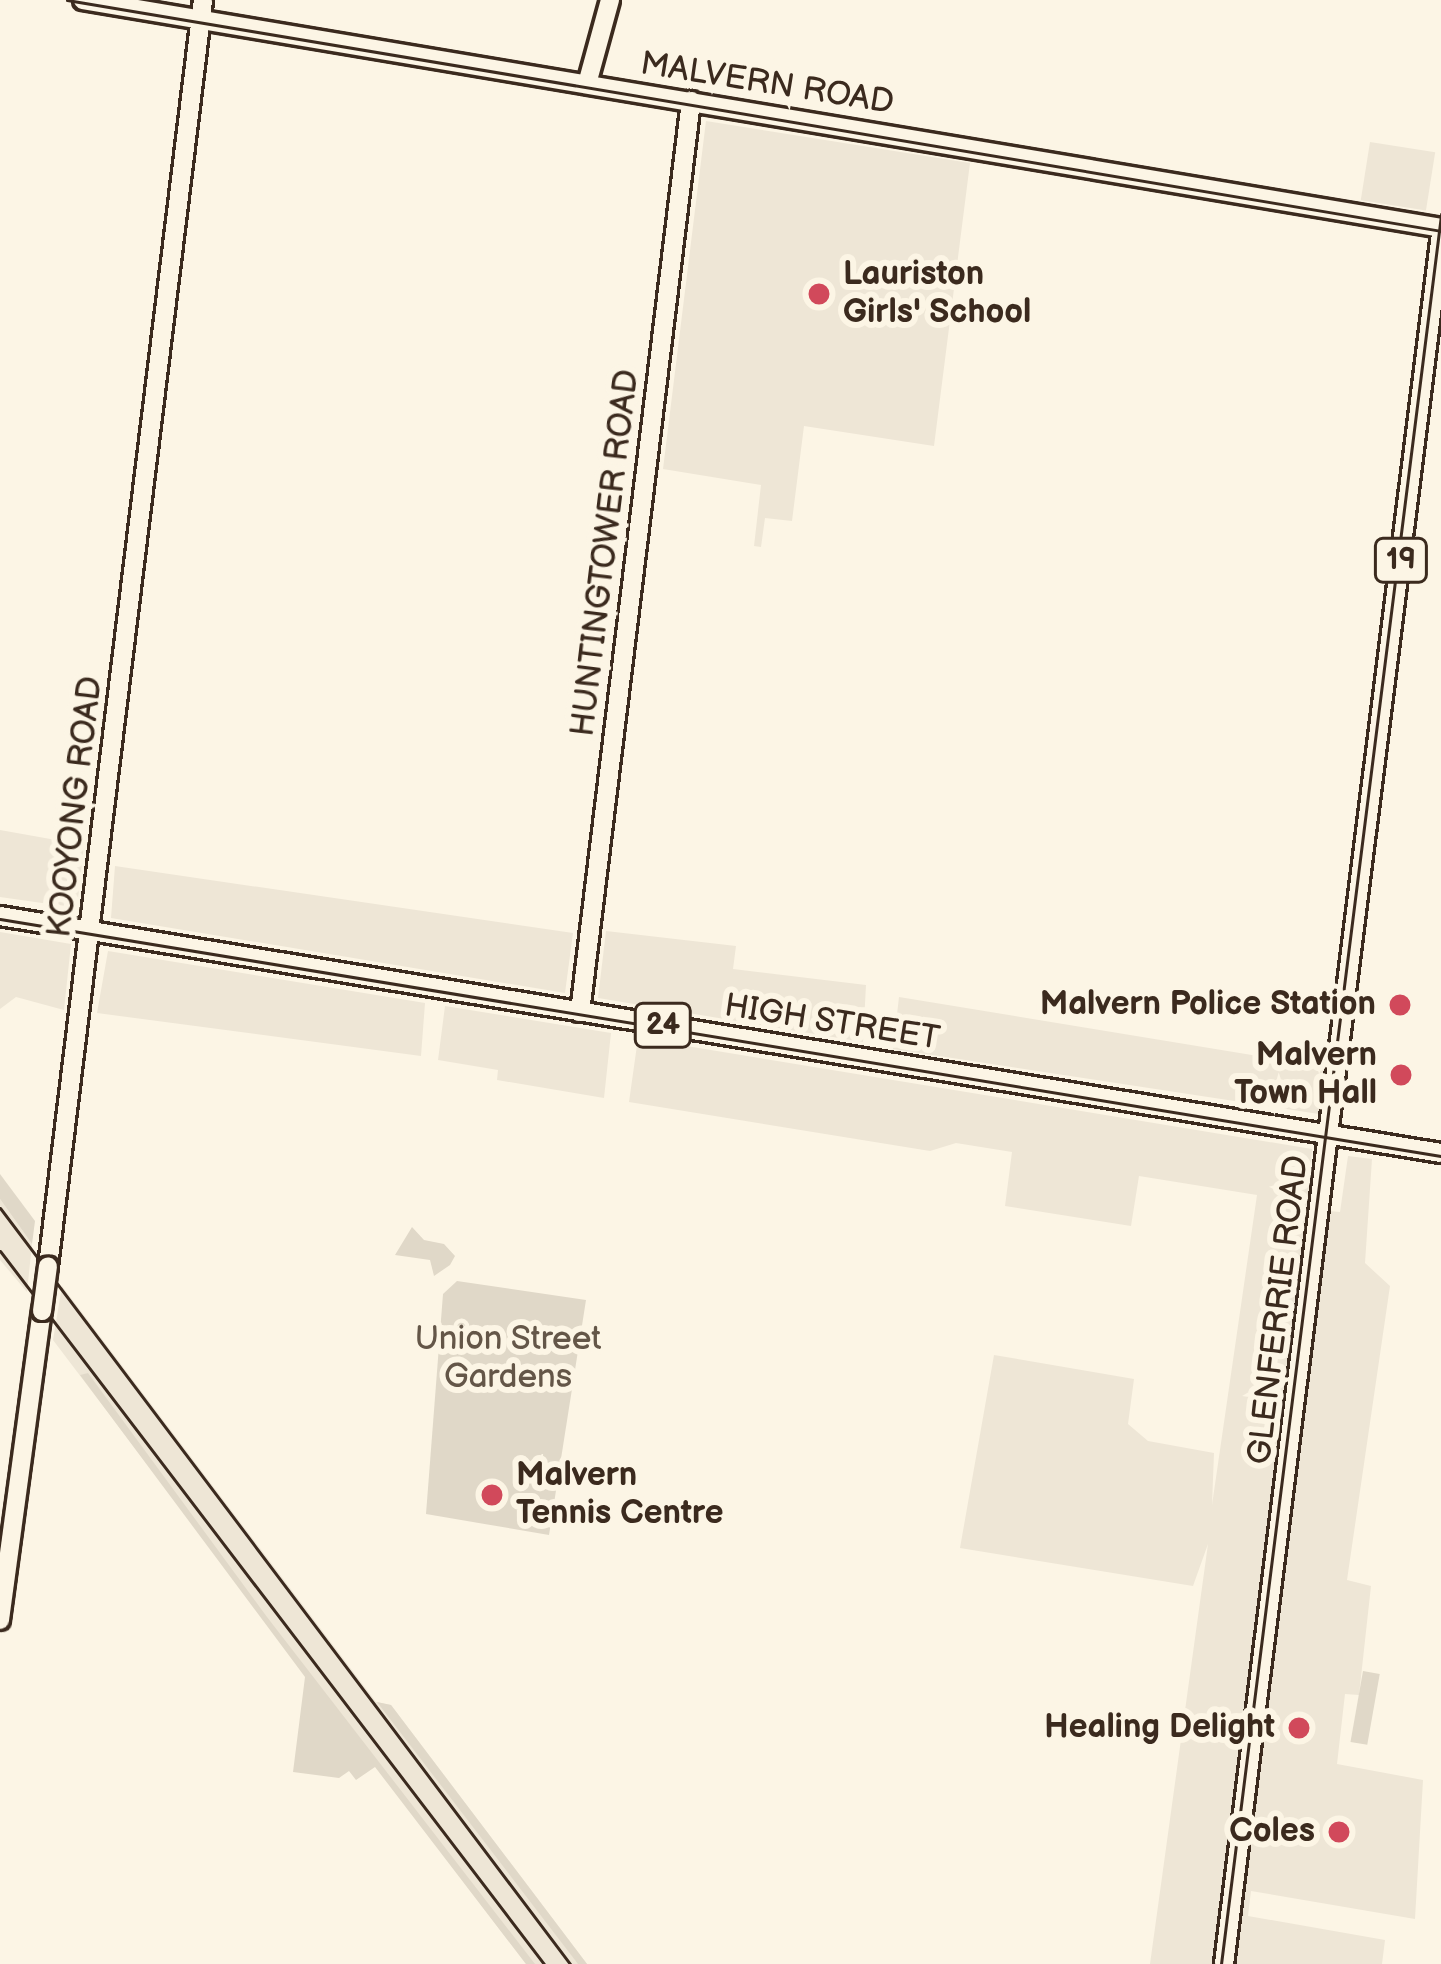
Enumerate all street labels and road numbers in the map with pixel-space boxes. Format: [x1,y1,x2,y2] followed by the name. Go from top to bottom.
[638,44,896,124] street label: MALVERN ROAD
[564,367,648,739] street label: HUNTINGTOWER ROAD
[1371,536,1431,584] road number: 19
[40,674,112,940] street label: KOOYONG ROAD
[721,986,943,1060] street label: HIGH STREET
[633,1001,693,1049] road number: 24
[1240,1153,1318,1467] street label: GLENFERRIE ROAD

